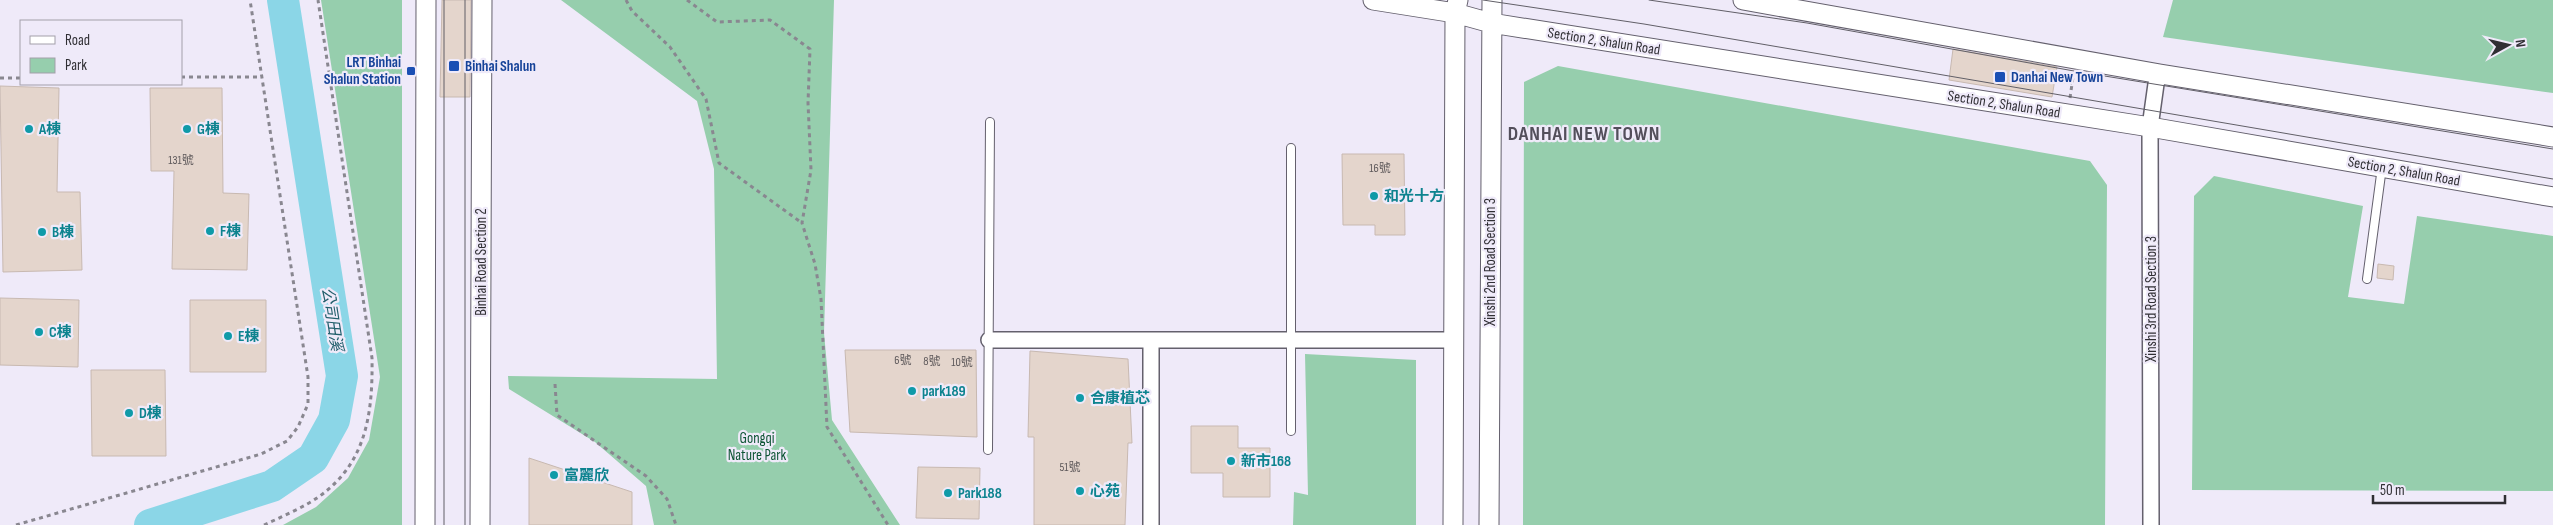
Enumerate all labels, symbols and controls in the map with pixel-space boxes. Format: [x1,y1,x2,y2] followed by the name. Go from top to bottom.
[20,20,182,85] legend
[2483,20,2533,70] north arrow
[1546,23,1662,60] street label: Section 2, Shalun Road
[65,31,90,50] text: Road
[2511,38,2529,48] text: N
[324,53,401,89] place label: LRT Binhai Shalun Station
[65,56,87,75] text: Park
[465,57,536,76] place label: Binhai Shalun
[447,59,461,73] marker: Binhai Shalun
[405,65,417,77] marker: LRT Binhai Shalun Station
[2011,68,2103,87] place label: Danhai New Town
[1993,70,2007,84] marker: Danhai New Town
[1946,86,2062,123] street label: Section 2, Shalun Road
[38,120,61,139] place label: A棟
[197,120,220,139] place label: G棟
[1508,122,1660,146] district label: DANHAI NEW TOWN
[23,123,35,135] marker: A棟
[181,123,193,135] marker: G棟
[2346,152,2462,191] street label: Section 2, Shalun Road
[168,153,194,168] house number: 131號
[1369,161,1391,176] house number: 16號
[1384,187,1444,206] place label: 和光十方
[1368,190,1380,202] marker: 和光十方
[1481,198,1500,327] street label: Xinshi 2nd Road Section 3
[472,208,491,316] street label: Binhai Road Section 2
[220,222,241,241] place label: F棟
[52,223,74,242] place label: B棟
[204,225,216,237] marker: F棟
[36,226,48,238] marker: B棟
[2142,236,2161,363] street label: Xinshi 3rd Road Section 3
[317,286,346,354] water label: 公司田溪
[49,323,72,342] place label: C棟
[33,326,45,338] marker: C棟
[238,327,260,346] place label: E棟
[222,330,234,342] marker: E棟
[894,353,912,368] house number: 6號
[923,354,941,369] house number: 8號
[951,355,973,370] house number: 10號
[922,382,966,401] place label: park189
[906,385,918,397] marker: park189
[1090,389,1150,408] place label: 合康植芯
[1074,392,1086,404] marker: 合康植芯
[139,404,162,423] place label: D棟
[123,407,135,419] marker: D棟
[728,429,787,465] park label: Gongqi Nature Park
[1241,452,1291,471] place label: 新市168
[1225,455,1237,467] marker: 新市168
[1059,460,1081,475] house number: 51號
[564,466,609,485] place label: 富麗欣
[548,469,560,481] marker: 富麗欣
[2373,472,2506,504] scale bar
[2380,481,2405,500] text: 50 m
[1090,482,1120,501] place label: 心苑
[958,484,1002,503] place label: Park188
[1074,485,1086,497] marker: 心苑
[942,487,954,499] marker: Park188

